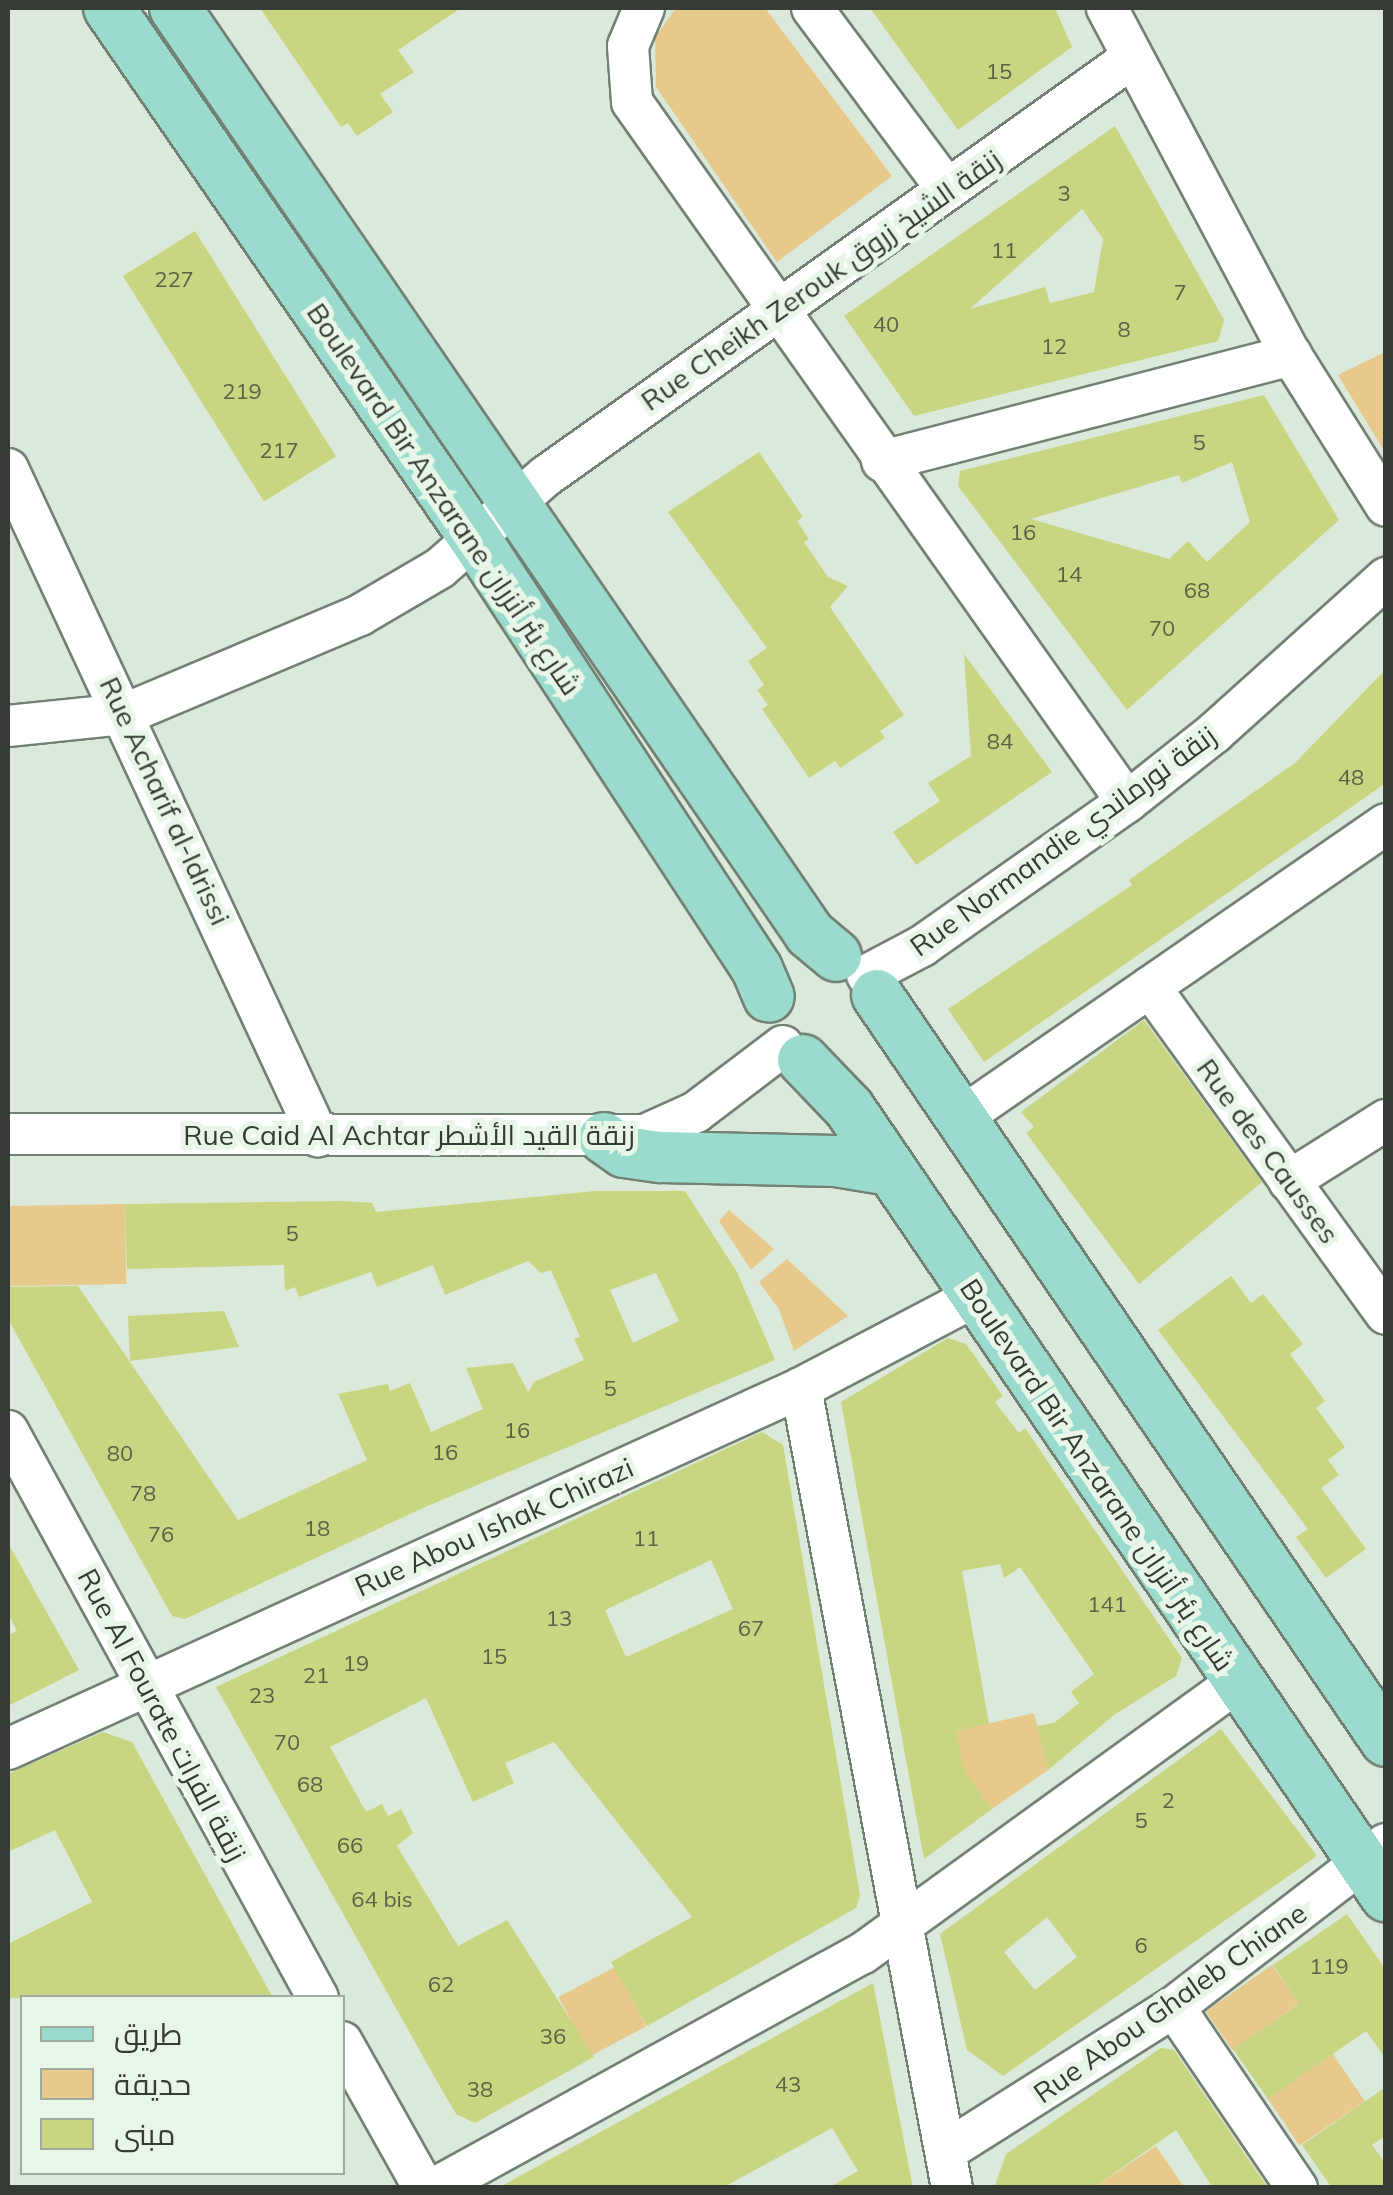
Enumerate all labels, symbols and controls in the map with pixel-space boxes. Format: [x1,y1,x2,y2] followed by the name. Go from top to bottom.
[986,59,1012,85] house number: 15
[634,142,1008,418] street label: Rue Cheikh Zerouk زنقة الشيخ زروق
[1057,181,1071,207] house number: 3
[991,238,1017,264] house number: 11
[154,267,194,293] house number: 227
[1173,280,1187,306] house number: 7
[300,297,588,701] street label: Boulevard Bir Anzarane شارع بئر أنزران
[873,312,899,338] house number: 40
[1117,317,1131,343] house number: 8
[1041,334,1067,360] house number: 12
[222,379,262,405] house number: 219
[1192,430,1206,456] house number: 5
[259,438,299,464] house number: 217
[1010,520,1036,546] house number: 16
[1056,562,1082,588] house number: 14
[1184,578,1210,604] house number: 68
[1149,616,1175,642] house number: 70
[93,672,237,930] street label: Rue Acharif al-Idrissi
[903,719,1223,963] street label: Rue Normandie زنقة نورماندي
[987,729,1013,755] house number: 84
[1338,765,1364,791] house number: 48
[1190,1052,1346,1250] street label: Rue des Causses
[183,1118,635,1152] street label: Rue Caid Al Achtar زنقة القيد الأشطر
[285,1221,299,1247] house number: 5
[953,1273,1241,1677] street label: Boulevard Bir Anzarane شارع بئر أنزران
[603,1376,617,1402] house number: 5
[504,1418,530,1444] house number: 16
[432,1440,458,1466] house number: 16
[107,1441,133,1467] house number: 80
[350,1450,638,1604] street label: Rue Abou Ishak Chirazi
[130,1481,156,1507] house number: 78
[304,1516,330,1542] house number: 18
[148,1522,174,1548] house number: 76
[633,1526,659,1552] house number: 11
[71,1563,253,1867] street label: Rue Al Fourate زنقة الفرات
[1087,1592,1127,1618] house number: 141
[546,1606,572,1632] house number: 13
[738,1616,764,1642] house number: 67
[481,1644,507,1670] house number: 15
[343,1651,369,1677] house number: 19
[303,1663,329,1689] house number: 21
[249,1683,275,1709] house number: 23
[274,1730,300,1756] house number: 70
[297,1772,323,1798] house number: 68
[1161,1788,1175,1814] house number: 2
[1134,1808,1148,1834] house number: 5
[337,1833,363,1859] house number: 66
[351,1887,413,1913] house number: 64 bis
[1027,1896,1313,2110] street label: Rue Abou Ghaleb Chiane
[1134,1933,1148,1959] house number: 6
[1309,1954,1349,1980] house number: 119
[428,1972,454,1998] house number: 62
[20,1995,345,2175] legend
[114,2015,183,2053] text: طريق
[540,2024,566,2050] house number: 36
[114,2065,191,2103] text: حديقة
[775,2072,801,2098] house number: 43
[467,2077,493,2103] house number: 38
[114,2115,175,2153] text: مبنى

